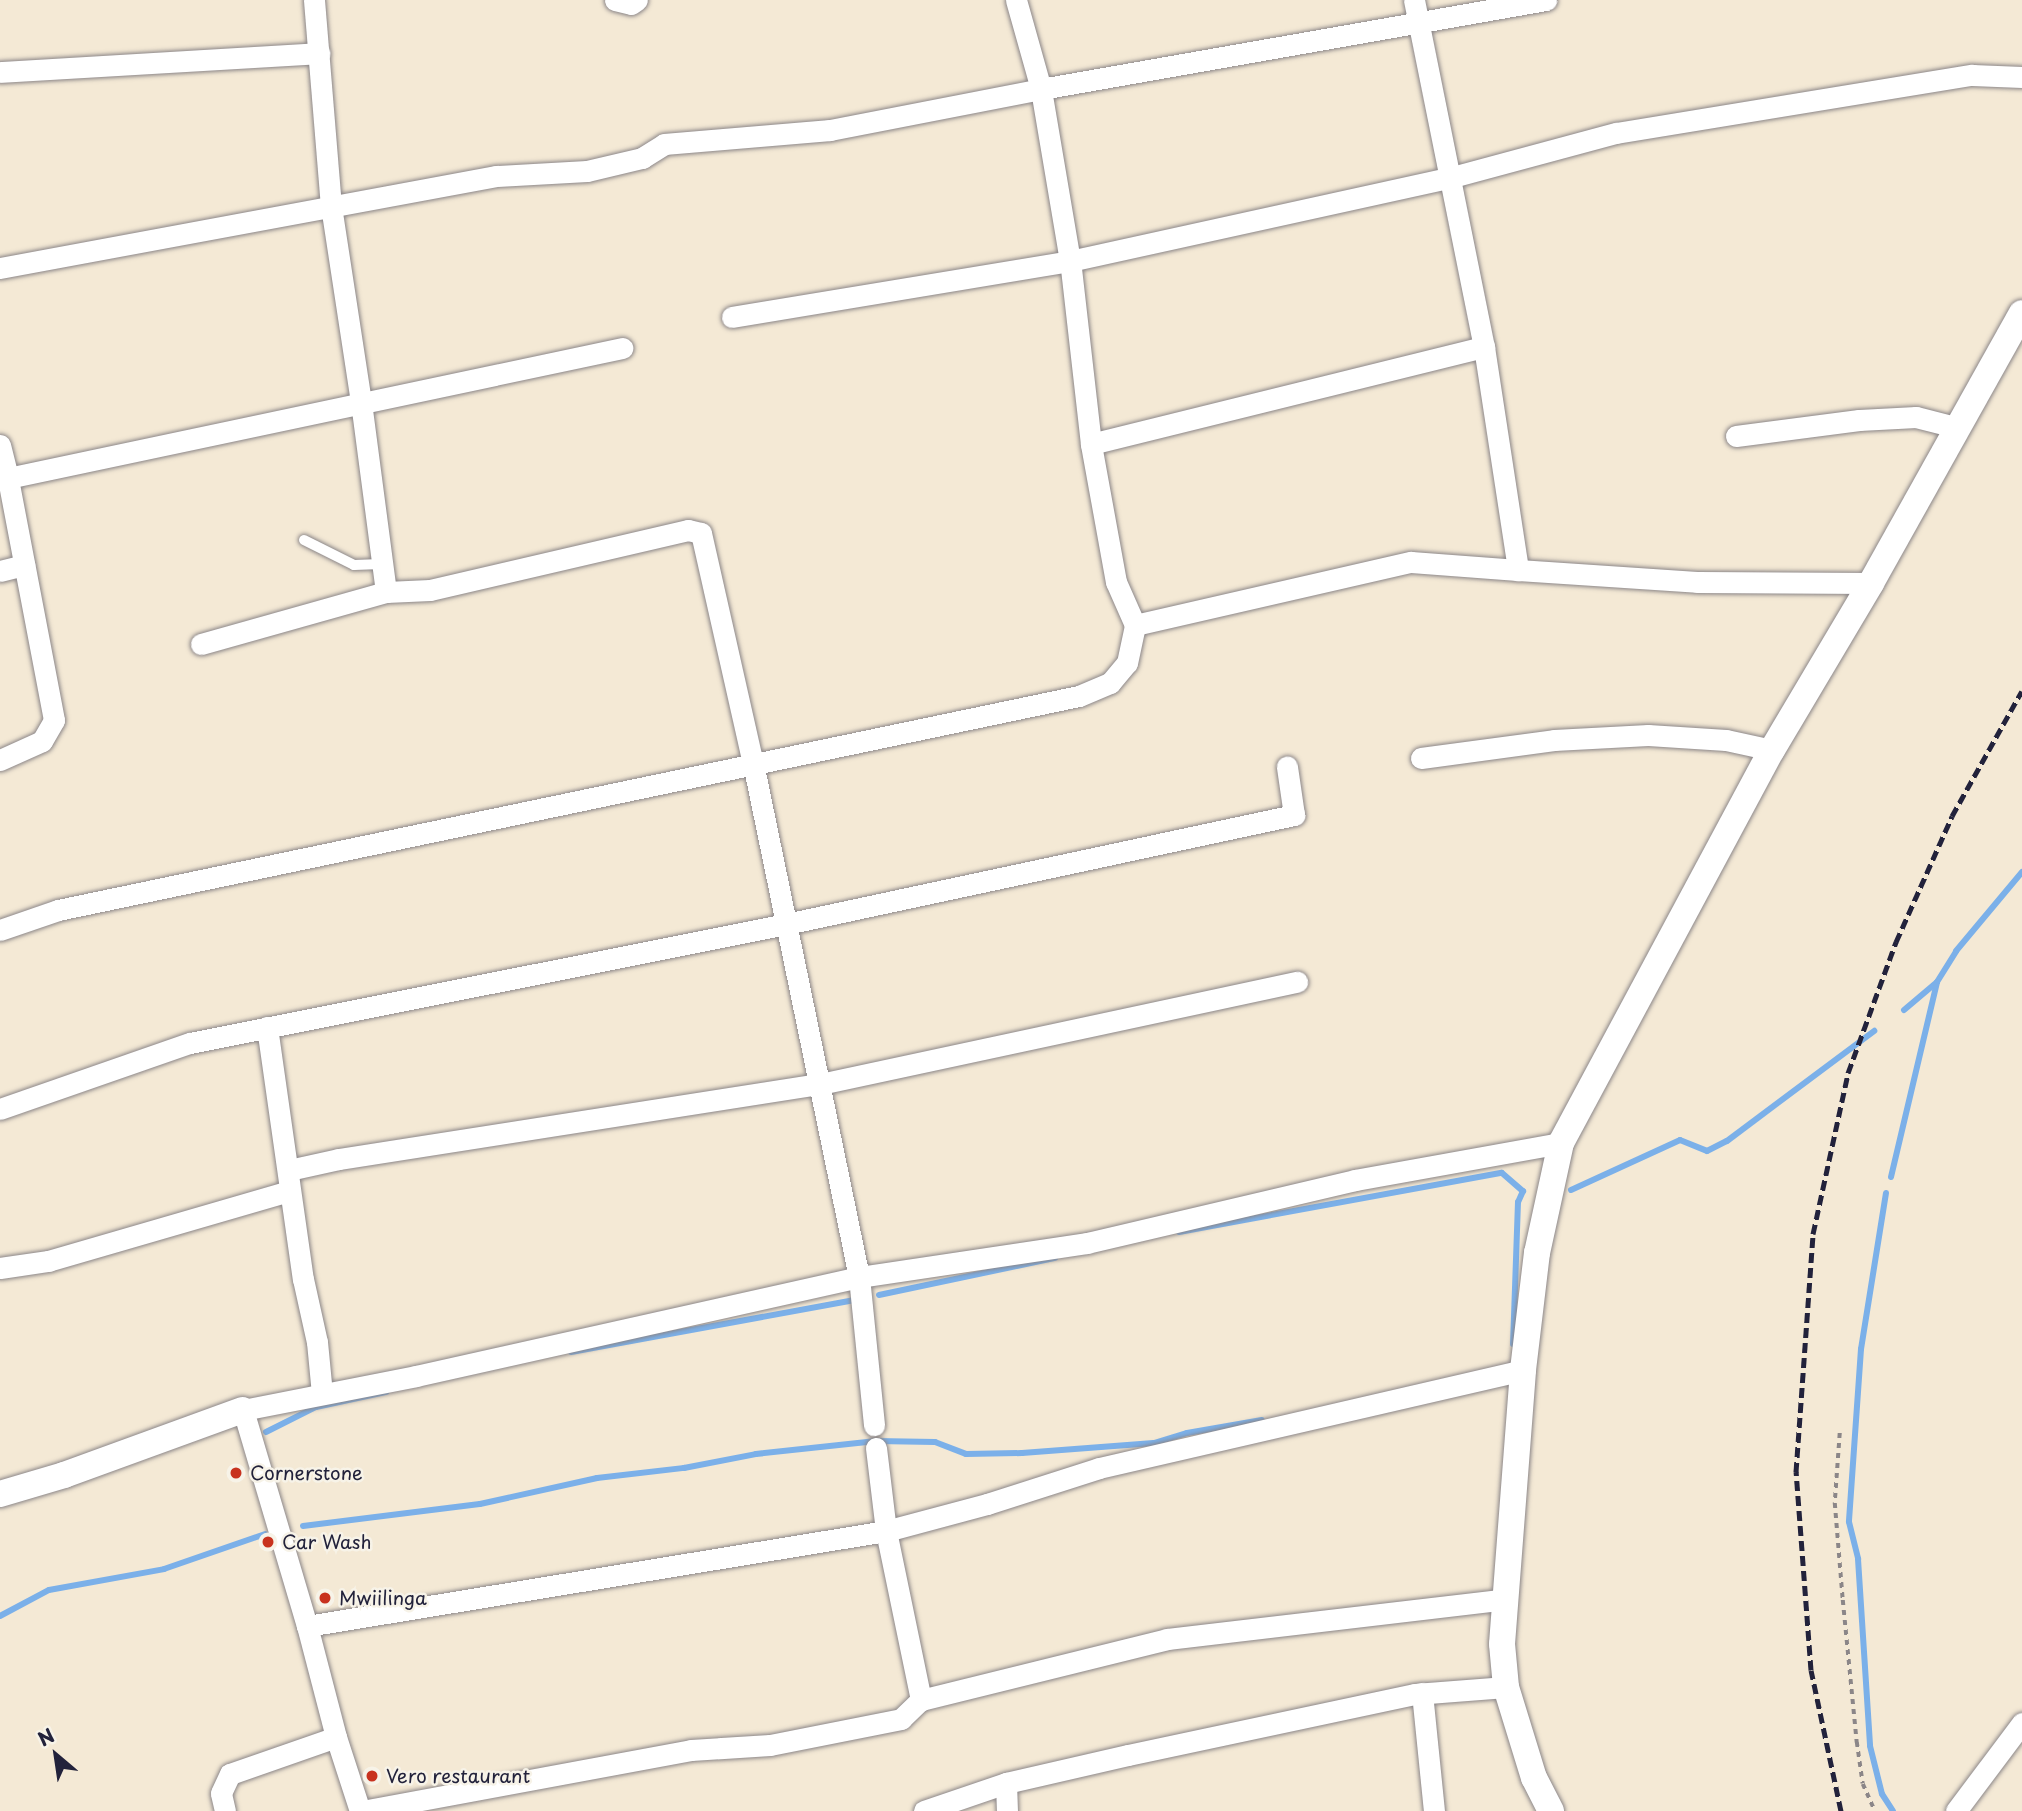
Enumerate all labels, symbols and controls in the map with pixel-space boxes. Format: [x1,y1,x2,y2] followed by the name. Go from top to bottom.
[250,1462,363,1484] place label: Cornerstone
[228,1465,244,1481] marker: Cornerstone
[282,1531,372,1553] place label: Car Wash
[260,1534,276,1550] marker: Car Wash
[339,1587,427,1609] place label: Mwiilinga
[317,1590,333,1606] marker: Mwiilinga
[21,1720,91,1790] north arrow
[32,1721,59,1753] text: N
[386,1765,531,1787] place label: Vero restaurant
[364,1768,380,1784] marker: Vero restaurant

